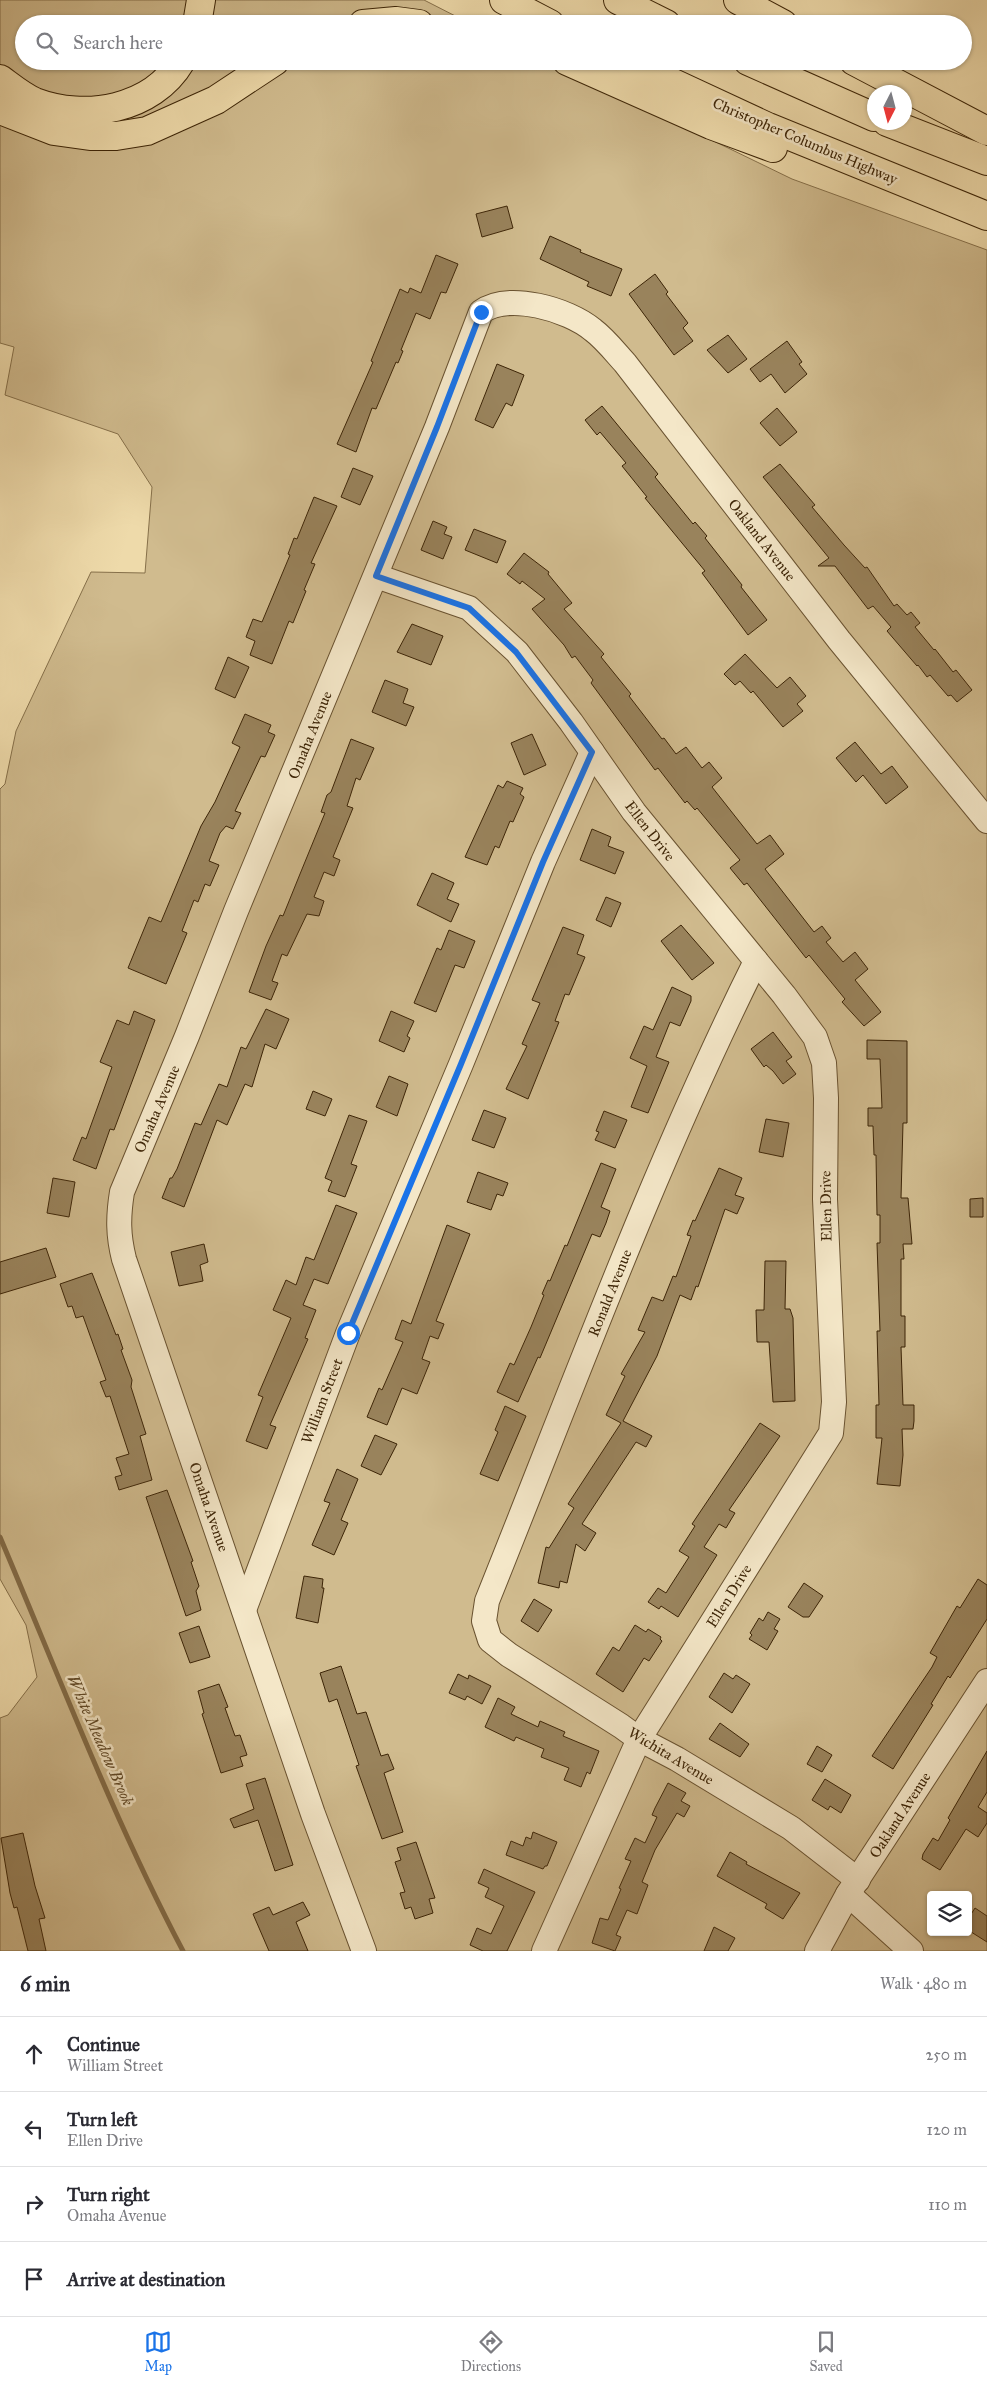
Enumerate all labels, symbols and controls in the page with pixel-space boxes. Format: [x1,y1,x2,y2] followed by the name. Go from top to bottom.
[15,15,972,70] search box
[33,29,61,57] icon: search
[73,31,163,54] text: Search here
[867,85,912,130] north arrow
[710,94,901,189] street label: Christopher Columbus Highway
[470,301,493,324] route end
[724,495,800,585] street label: Oakland Avenue
[284,688,336,782] street label: Omaha Avenue
[621,797,679,865] street label: Ellen Drive
[130,1063,184,1155] street label: Omaha Avenue
[816,1170,836,1242] street label: Ellen Drive
[584,1247,636,1339] street label: Ronald Avenue
[337,1322,360,1345] route start
[297,1355,347,1446] street label: William Street
[185,1460,233,1554] street label: Omaha Avenue
[703,1561,755,1631] street label: Ellen Drive
[63,1672,138,1808] water label: White Meadow Brook
[625,1723,717,1789] street label: Wichita Avenue
[865,1769,935,1861] street label: Oakland Avenue
[927,1891,972,1936] map controls
[927,1891,972,1936] button: layers
[20,1971,70,1997] text: 6 min
[880,1974,967,1993] text: Walk · 480 m
[67,2033,140,2056] text: Continue
[20,2040,48,2068] icon: ahead
[926,2045,967,2064] text: 250 m
[67,2056,163,2075] text: William Street
[67,2108,137,2131] text: Turn left
[20,2115,48,2143] icon: left
[927,2120,967,2139] text: 120 m
[67,2131,143,2150] text: Ellen Drive
[67,2183,150,2206] text: Turn right
[20,2190,48,2218] icon: right
[928,2195,967,2214] text: 110 m
[67,2206,167,2225] text: Omaha Avenue
[20,2265,48,2293] icon: arrive
[67,2268,225,2291] text: Arrive at destination
[144,2328,172,2375] tab: Map
[461,2328,521,2375] tab: Directions
[810,2328,843,2375] tab: Saved

